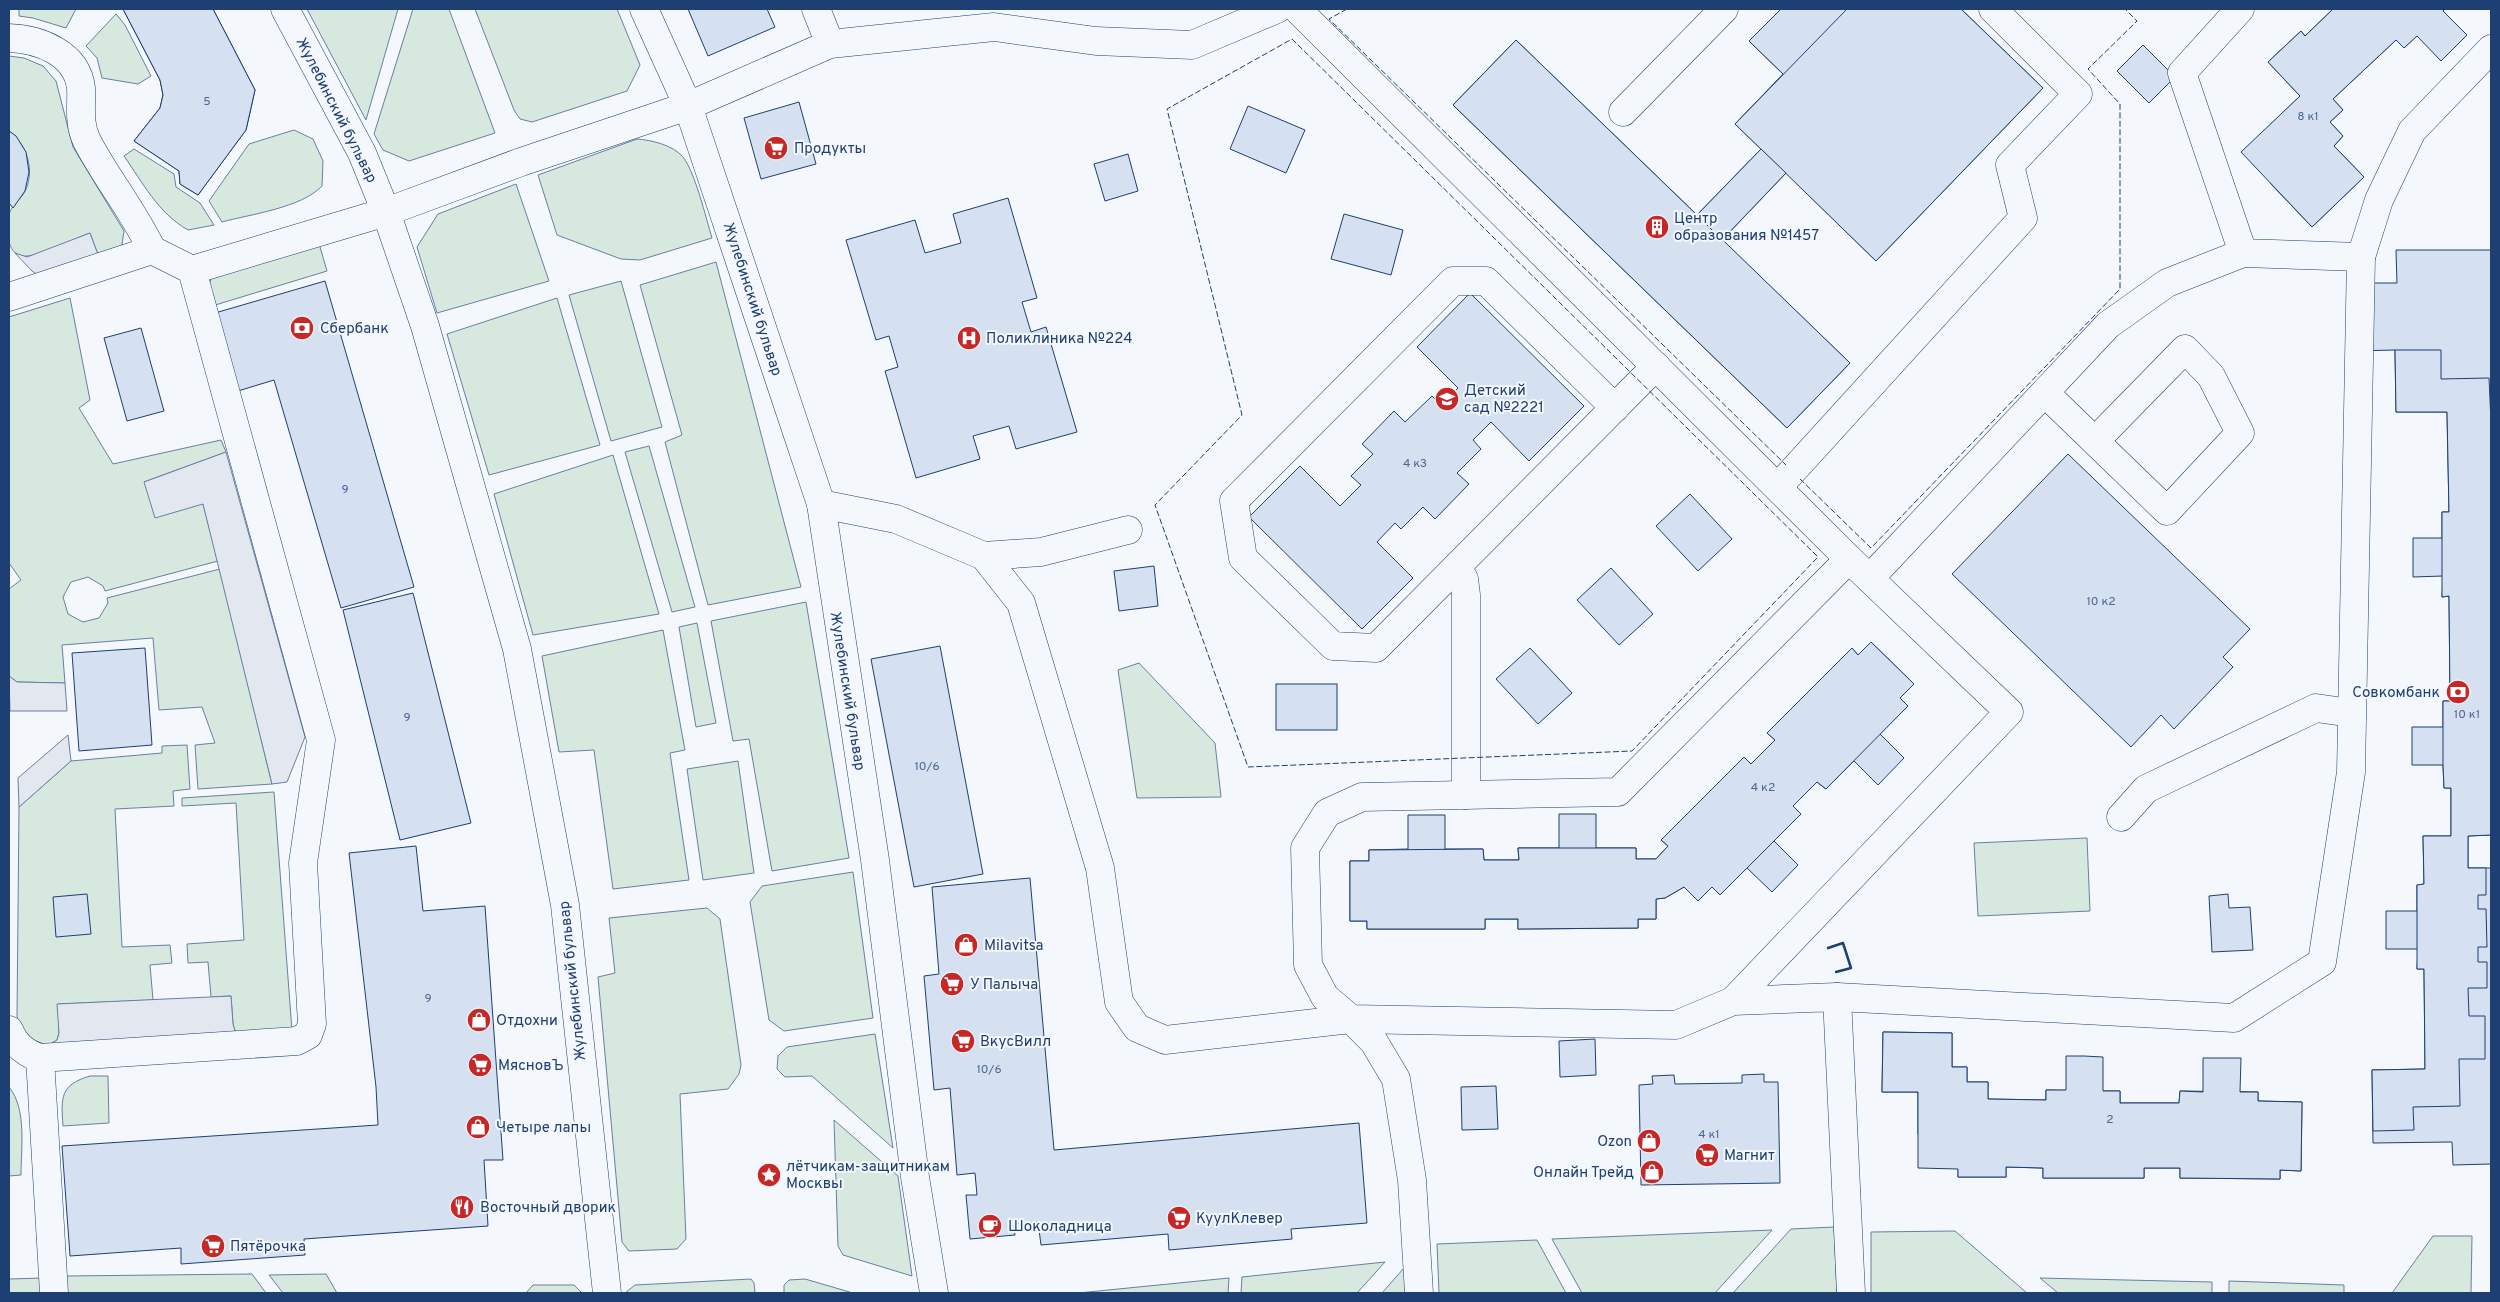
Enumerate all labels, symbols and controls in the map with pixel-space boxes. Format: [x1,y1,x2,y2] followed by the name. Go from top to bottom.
[291,35,381,186] street label: Жулебинский бульвар
[203,94,211,110] house number: 5
[2297,109,2319,125] house number: 8 к1
[763,135,789,161] supermarket icon: Продукты
[794,140,866,159] place label: Продукты
[1674,210,1819,246] place label: Центр образования №1457
[1644,214,1670,240] building icon: Центр образования №1457
[718,220,785,379] street label: Жулебинский бульвар
[289,315,315,341] bank icon: Сбербанк
[320,320,389,339] place label: Сбербанк
[956,325,982,351] hospital icon: Поликлиника №224
[986,330,1133,349] place label: Поликлиника №224
[1464,382,1544,418] place label: Детский сад №2221
[1434,386,1460,412] school or university icon: Детский сад №2221
[1403,456,1427,472] house number: 4 к3
[341,482,349,498] house number: 9
[2086,594,2116,610] house number: 10 к2
[825,611,868,772] street label: Жулебинский бульвар
[2445,679,2471,705] bank icon: Совкомбанк
[2352,684,2440,703] place label: Совкомбанк
[2454,707,2480,723] house number: 10 к1
[403,710,411,726] house number: 9
[914,759,940,775] house number: 10/6
[1751,780,1775,796] house number: 4 к2
[556,900,591,1062] street label: Жулебинский бульвар
[953,932,979,958] shop icon: Milavitsa
[984,937,1043,956] place label: Milavitsa
[939,971,965,997] supermarket icon: У Палыча
[970,976,1038,995] place label: У Палыча
[424,991,432,1007] house number: 9
[466,1007,492,1033] shop icon: Отдохни
[496,1012,558,1031] place label: Отдохни
[950,1028,976,1054] supermarket icon: ВкусВилл
[980,1033,1051,1052] place label: ВкусВилл
[467,1052,493,1078] supermarket icon: МясновЪ
[498,1057,564,1076] place label: МясновЪ
[976,1062,1002,1078] house number: 10/6
[2106,1112,2114,1128] house number: 2
[465,1114,491,1140] shop icon: Четыре лапы
[496,1119,591,1138] place label: Четыре лапы
[1698,1127,1720,1143] house number: 4 к1
[1636,1128,1662,1154] shop icon: Ozon
[1597,1133,1632,1152] place label: Ozon
[1694,1142,1720,1168] supermarket icon: Магнит
[1724,1147,1775,1166] place label: Магнит
[786,1158,950,1194] place label: лётчикам-защитникам Москвы
[1639,1159,1665,1185] shop icon: Онлайн Трейд
[756,1162,782,1188] place icon: лётчикам-защитникам Москвы
[1533,1164,1634,1183] place label: Онлайн Трейд
[449,1194,475,1220] restaurant icon: Восточный дворик
[480,1199,616,1218] place label: Восточный дворик
[1166,1205,1192,1231] supermarket icon: КуулКлевер
[1196,1210,1283,1229] place label: КуулКлевер
[977,1213,1003,1239] cafe icon: Шоколадница
[1008,1218,1112,1237] place label: Шоколадница
[200,1233,226,1259] supermarket icon: Пятёрочка
[230,1238,306,1257] place label: Пятёрочка

